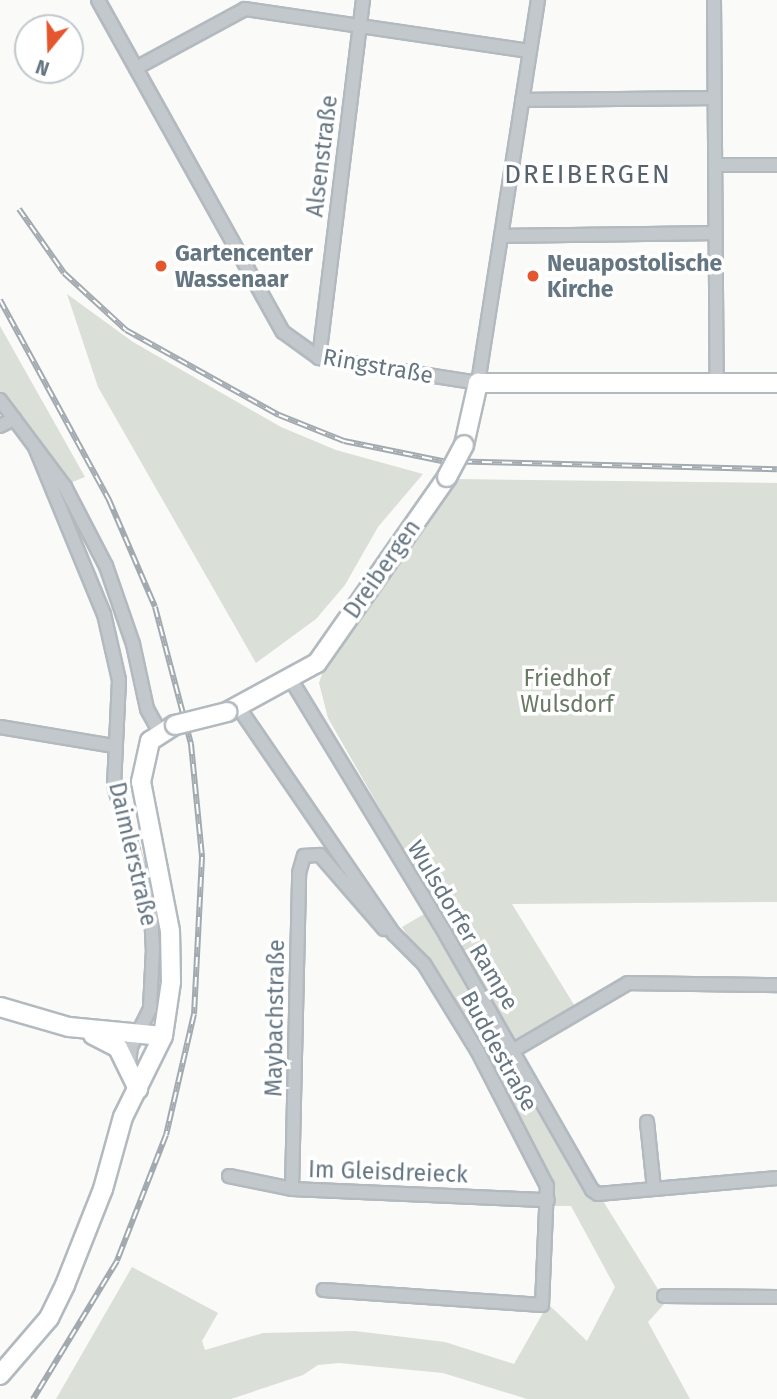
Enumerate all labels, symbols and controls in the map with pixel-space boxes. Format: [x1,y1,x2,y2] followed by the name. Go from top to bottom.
[14,14,84,84] north arrow
[33,55,52,80] text: N
[301,94,343,218] street label: Alsenstraße
[506,159,670,191] district label: DREIBERGEN
[175,239,313,293] place label: Gartencenter Wassenaar
[547,249,722,303] place label: Neuapostolische Kirche
[153,258,169,274] marker: Gartencenter Wassenaar
[525,268,541,284] marker: Neuapostolische Kirche
[321,343,435,389] street label: Ringstraße
[338,514,426,624] street label: Dreibergen
[520,664,614,718] park label: Friedhof Wulsdorf
[103,779,163,929] street label: Daimlerstraße
[402,835,524,1015] street label: Wulsdorfer Rampe
[260,939,290,1097] street label: Maybachstraße
[455,986,543,1116] street label: Buddestraße
[308,1155,468,1189] street label: Im Gleisdreieck

